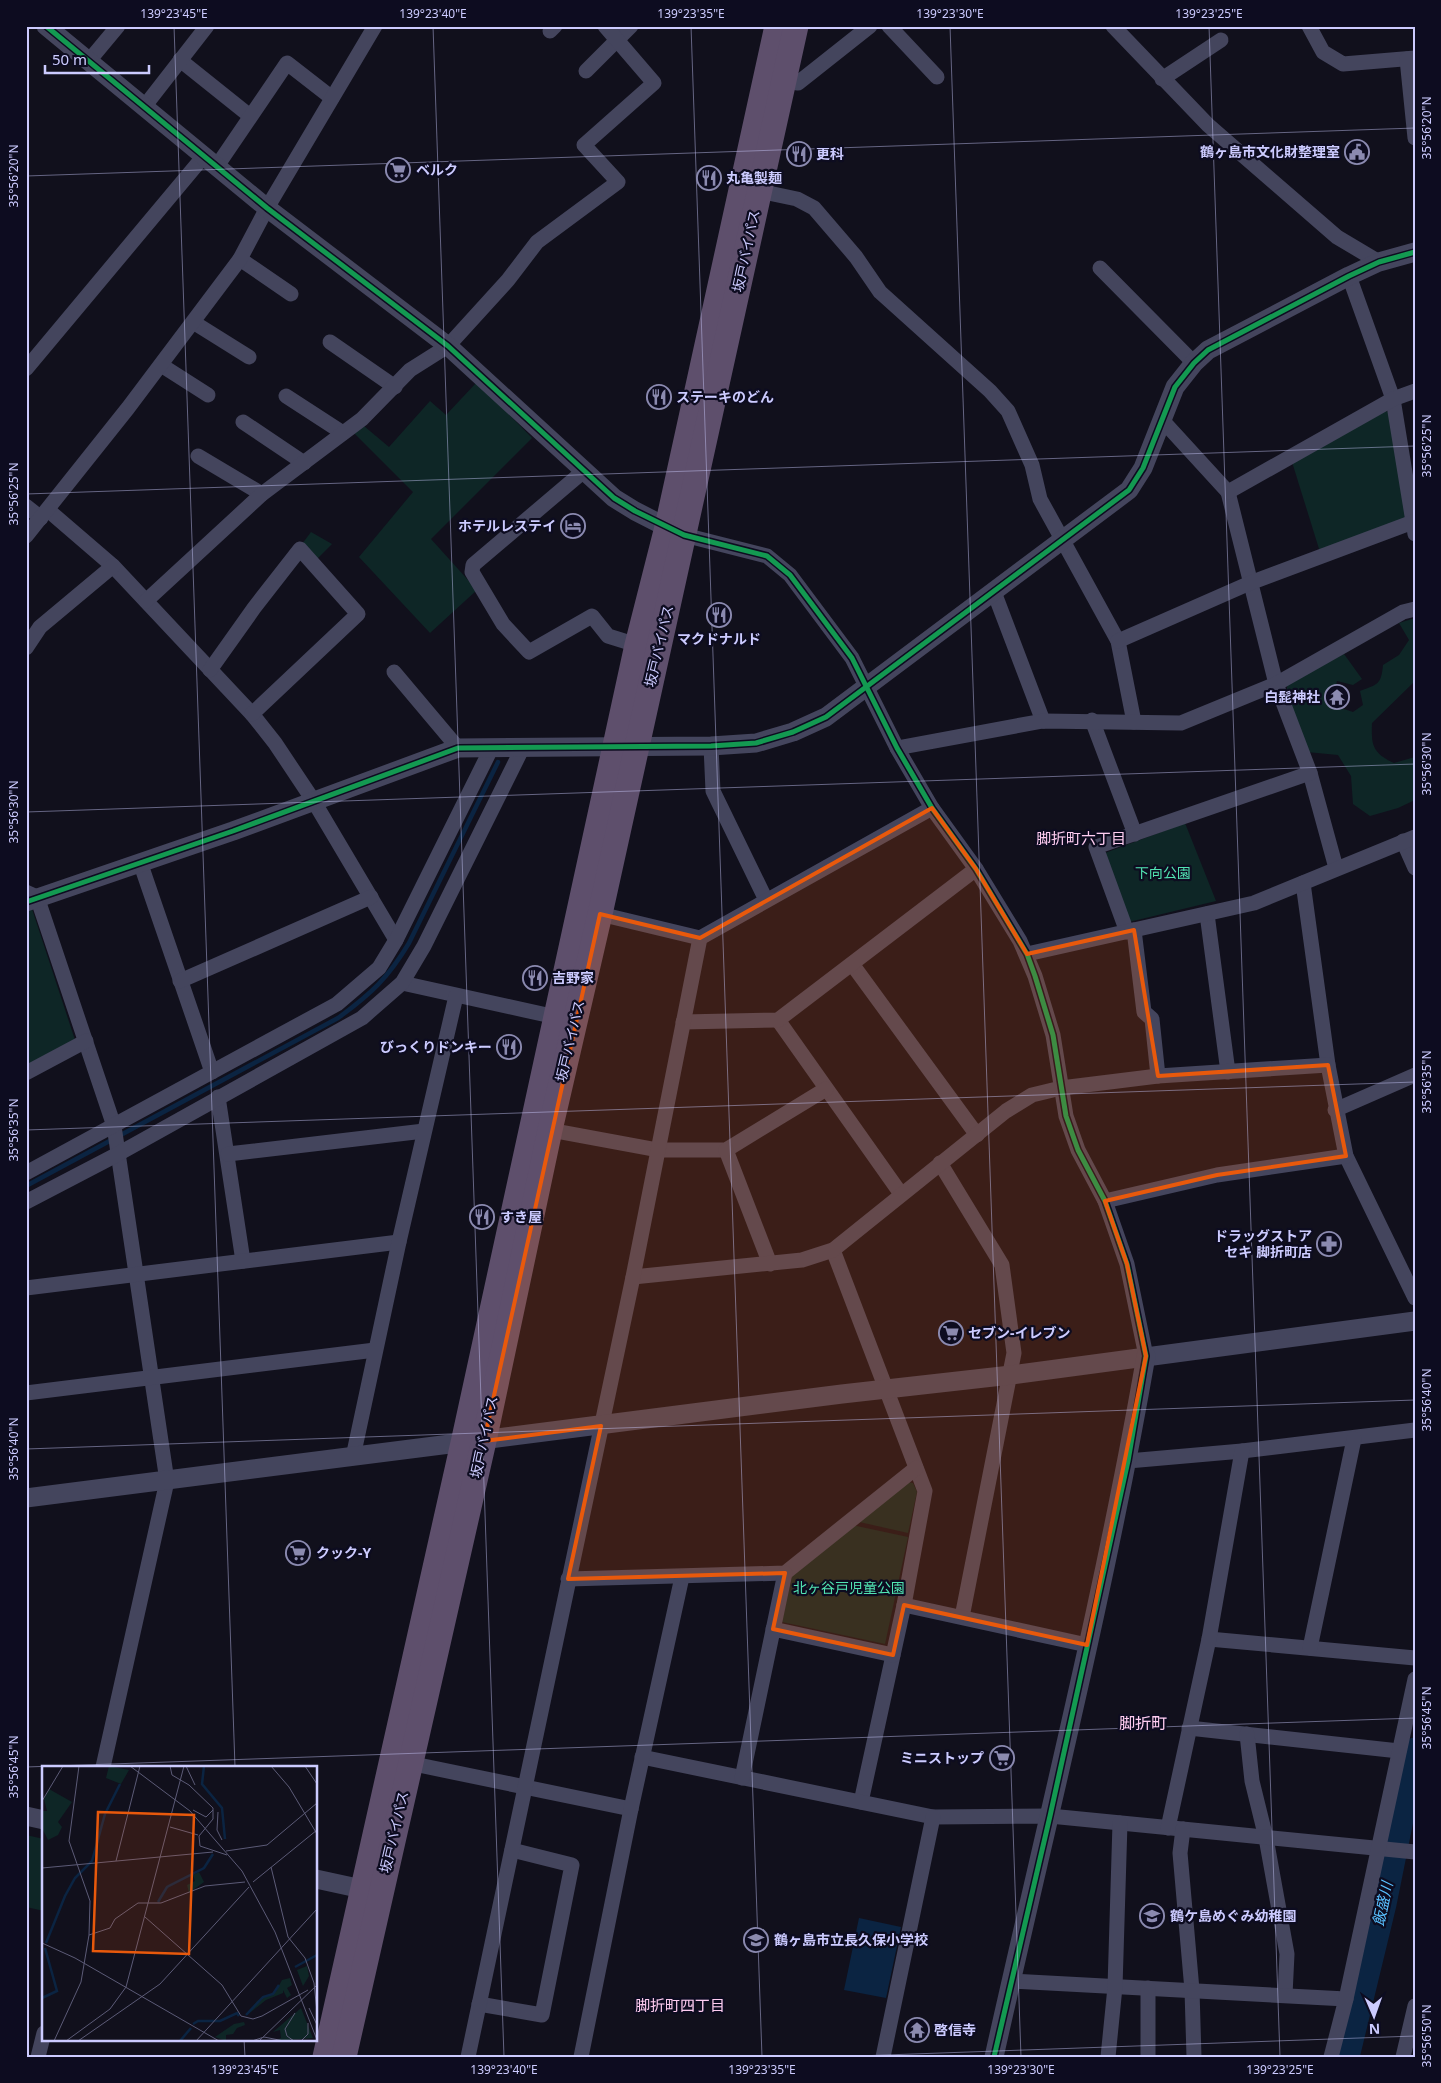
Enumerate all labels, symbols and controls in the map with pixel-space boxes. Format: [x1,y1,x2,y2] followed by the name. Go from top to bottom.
[140,5,208,22] text: 139°23'45"E
[399,5,467,22] text: 139°23'40"E
[657,5,725,22] text: 139°23'35"E
[916,5,984,22] text: 139°23'30"E
[1175,5,1243,22] text: 139°23'25"E
[45,42,149,74] scale bar
[52,49,87,69] text: 50 m
[1418,96,1435,160] text: 35°56'20"N
[1344,139,1370,165] public building icon: 鶴ヶ島市文化財整理室
[786,141,812,167] restaurant icon: 更科
[1200,142,1340,161] place label: 鶴ヶ島市文化財整理室
[5,144,22,208] text: 35°56'20"N
[816,144,844,163] place label: 更科
[385,157,411,183] supermarket icon: ベルク
[416,160,458,179] place label: ベルク
[696,165,722,191] restaurant icon: 丸亀製麺
[726,168,782,187] place label: 丸亀製麺
[728,208,764,294] street label: 坂戸バイパス
[646,384,672,410] restaurant icon: ステーキのどん
[676,387,774,406] place label: ステーキのどん
[1418,414,1435,478] text: 35°56'25"N
[5,462,22,526] text: 35°56'25"N
[560,513,586,539] hotel icon: ホテルレステイ
[458,516,556,535] place label: ホテルレステイ
[706,602,732,628] restaurant icon: マクドナルド
[640,603,677,689] street label: 坂戸バイパス
[677,629,761,648] place label: マクドナルド
[1324,684,1350,710] temple icon: 白髭神社
[1264,687,1320,706] place label: 白髭神社
[1418,732,1435,796] text: 35°56'30"N
[5,780,22,844] text: 35°56'30"N
[1036,828,1126,848] district label: 脚折町六丁目
[1135,863,1191,882] park label: 下向公園
[522,965,548,991] restaurant icon: 吉野家
[552,968,594,987] place label: 吉野家
[551,998,588,1084] street label: 坂戸バイパス
[496,1034,522,1060] restaurant icon: びっくりドンキー
[380,1037,492,1056] place label: びっくりドンキー
[1418,1050,1435,1114] text: 35°56'35"N
[5,1098,22,1162] text: 35°56'35"N
[469,1204,495,1230] restaurant icon: すき屋
[500,1207,542,1226] place label: すき屋
[1214,1226,1312,1261] place label: ドラッグストア セキ 脚折町店
[1316,1231,1342,1257] pharmacy icon: ドラッグストア セキ 脚折町店
[938,1320,964,1346] supermarket icon: セブン-イレブン
[968,1323,1070,1342] place label: セブン-イレブン
[1418,1368,1435,1432] text: 35°56'40"N
[466,1394,502,1480] street label: 坂戸バイパス
[5,1417,22,1481] text: 35°56'40"N
[285,1540,311,1566] supermarket icon: クック-Y
[316,1543,371,1562] place label: クック-Y
[793,1578,905,1597] park label: 北ヶ谷戸児童公園
[1418,1686,1435,1750] text: 35°56'45"N
[1119,1712,1167,1734] district label: 脚折町
[5,1735,22,1799] text: 35°56'45"N
[989,1745,1015,1771] supermarket icon: ミニストップ
[900,1748,984,1767] place label: ミニストップ
[42,1766,318,2040] inset map
[375,1789,412,1875] street label: 坂戸バイパス
[1368,1878,1397,1928] water label: 飯盛川
[1139,1903,1165,1929] school or university icon: 鶴ケ島めぐみ幼稚園
[1170,1906,1296,1925] place label: 鶴ケ島めぐみ幼稚園
[743,1927,769,1953] school or university icon: 鶴ヶ島市立長久保小学校
[774,1930,928,1949] place label: 鶴ヶ島市立長久保小学校
[1348,1990,1398,2040] north arrow
[635,1995,725,2015] district label: 脚折町四丁目
[1418,2004,1435,2068] text: 35°56'50"N
[904,2017,930,2043] temple icon: 啓信寺
[934,2020,976,2039] place label: 啓信寺
[1368,2020,1380,2039] text: N
[211,2061,279,2078] text: 139°23'45"E
[470,2061,538,2078] text: 139°23'40"E
[728,2061,796,2078] text: 139°23'35"E
[987,2061,1055,2078] text: 139°23'30"E
[1246,2061,1314,2078] text: 139°23'25"E

